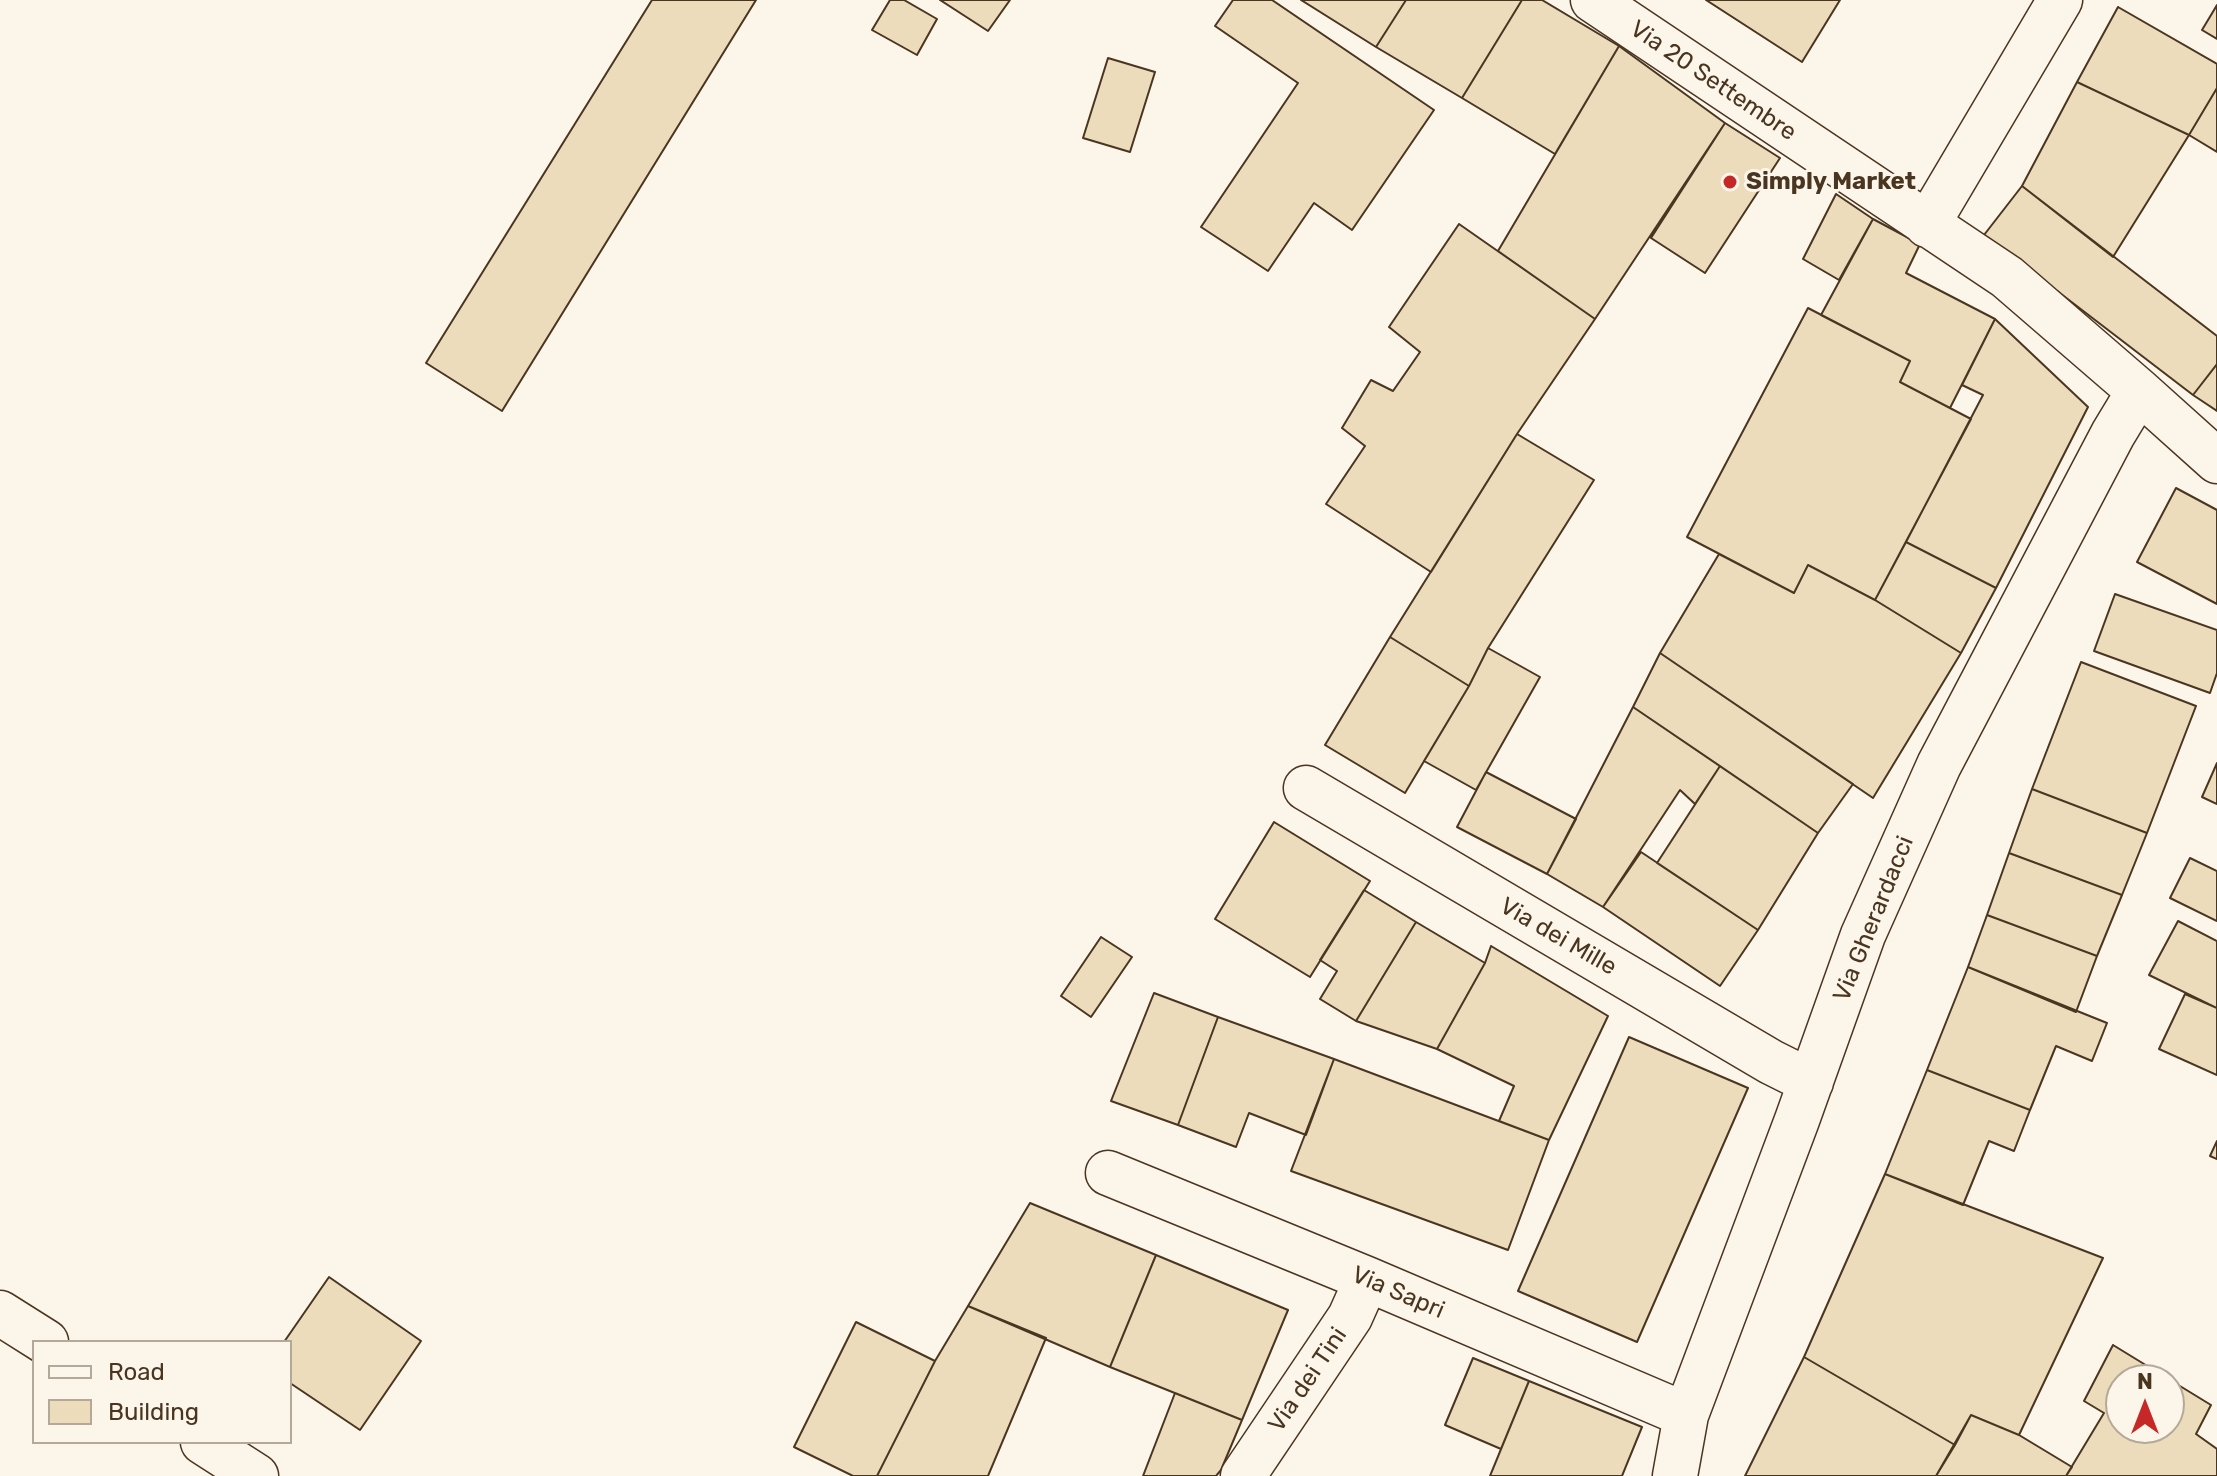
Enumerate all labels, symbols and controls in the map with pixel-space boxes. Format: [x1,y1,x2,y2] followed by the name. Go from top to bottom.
[1624,15,1802,147] street label: Via 20 Settembre
[1746,168,1916,196] place label: Simply Market
[1721,173,1739,191] marker: Simply Market
[1828,832,1920,1006] street label: Via Gherardacci
[1495,892,1621,982] street label: Via dei Mille
[1347,1261,1449,1325] street label: Via Sapri
[1263,1322,1353,1438] street label: Via dei Tini
[32,1340,292,1444] legend
[108,1358,165,1386] text: Road
[2105,1364,2185,1444] north arrow
[2137,1368,2153,1395] text: N
[108,1398,199,1426] text: Building

